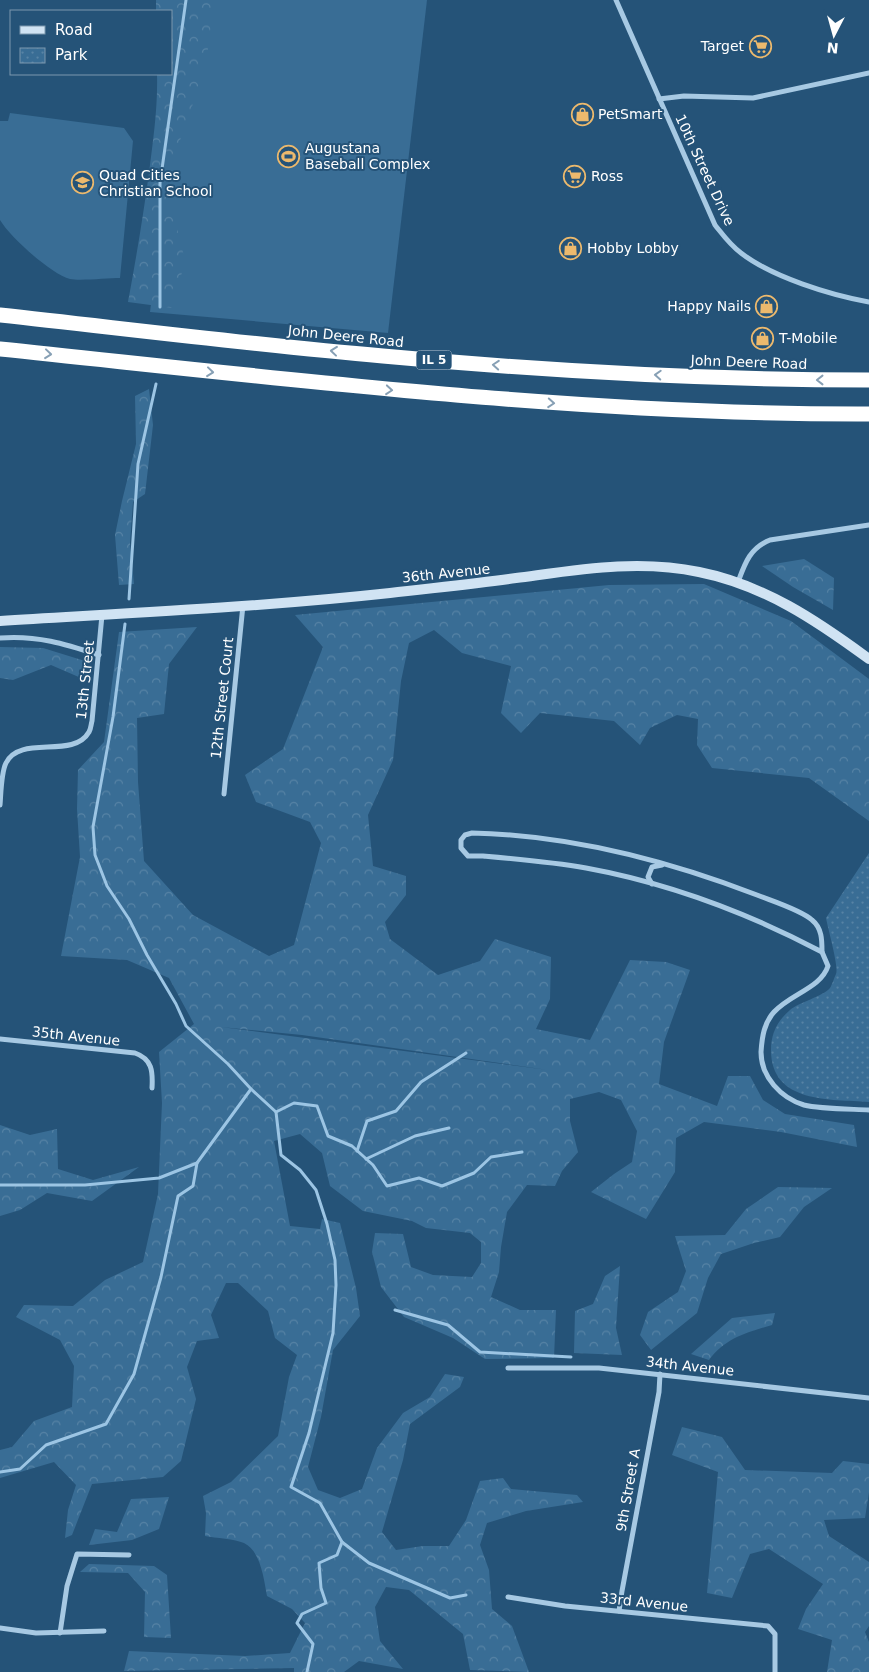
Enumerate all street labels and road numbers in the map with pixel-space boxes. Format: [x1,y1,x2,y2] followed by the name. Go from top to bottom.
[672,112,738,228] street label: 10th Street Drive
[286,322,405,350] street label: John Deere Road
[416,350,452,370] road number: IL 5
[689,352,808,372] street label: John Deere Road
[401,560,491,586] street label: 36th Avenue
[208,636,236,760] street label: 12th Street Court
[73,639,97,720] street label: 13th Street
[31,1023,121,1049] street label: 35th Avenue
[645,1353,735,1379] street label: 34th Avenue
[613,1447,643,1533] street label: 9th Street A
[599,1589,689,1615] street label: 33rd Avenue

